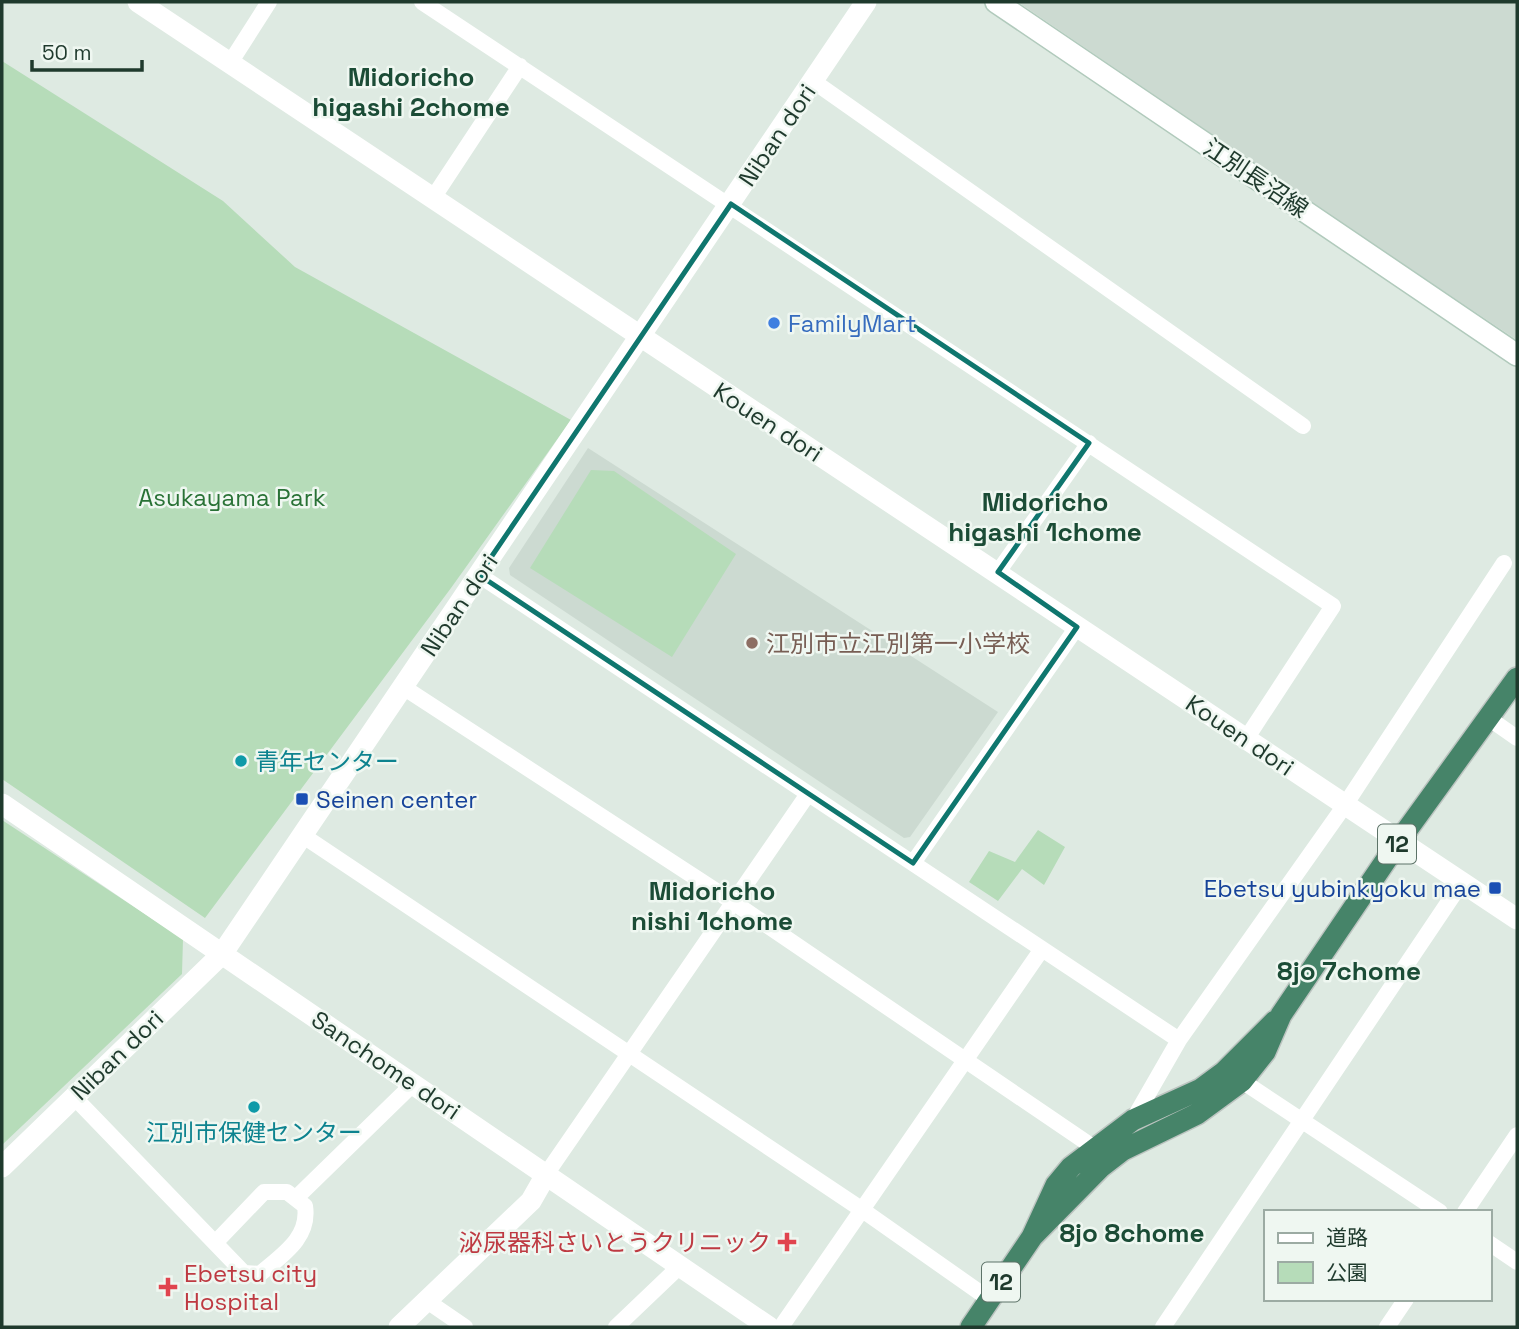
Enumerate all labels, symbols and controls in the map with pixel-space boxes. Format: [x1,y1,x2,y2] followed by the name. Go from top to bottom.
[32,28,142,72] scale bar
[42,39,92,66] text: 50 m
[312,60,510,124] district label: Midoricho higashi 2chome
[731,78,823,192] street label: Niban dori
[1198,132,1314,224] street label: 江別長沼線
[788,308,916,339] place label: FamilyMart
[766,315,782,331] marker: FamilyMart
[708,375,828,469] street label: Kouen dori
[138,482,326,513] park label: Asukayama Park
[948,485,1142,549] district label: Midoricho higashi 1chome
[413,548,505,662] street label: Niban dori
[766,628,1030,659] place label: 江別市立江別第一小学校
[744,635,760,651] marker: 江別市立江別第一小学校
[1180,687,1300,783] street label: Kouen dori
[255,746,399,777] place label: 青年センター
[233,753,249,769] marker: 青年センター
[316,784,477,815] place label: Seinen center
[294,791,310,807] marker: Seinen center
[1378,824,1416,864] road number: 12
[1204,873,1481,904] place label: Ebetsu yubinkyoku mae
[631,874,793,938] district label: Midoricho nishi 1chome
[1487,880,1503,896] marker: Ebetsu yubinkyoku mae
[1277,954,1421,988] district label: 8jo 7chome
[64,1003,170,1107] street label: Niban dori
[305,1004,467,1126] street label: Sanchome dori
[246,1099,262,1115] marker: 江別市保健センター
[146,1117,362,1148] place label: 江別市保健センター
[1264,1210,1491,1301] legend
[1059,1216,1205,1250] district label: 8jo 8chome
[1326,1224,1368,1251] text: 道路
[459,1227,771,1258] place label: 泌尿器科さいとうクリニック
[777,1232,797,1252] marker: 泌尿器科さいとうクリニック
[184,1258,317,1317] place label: Ebetsu city Hospital
[1326,1259,1368,1286] text: 公園
[982,1262,1020,1302] road number: 12
[158,1277,178,1297] marker: Ebetsu city Hospital

